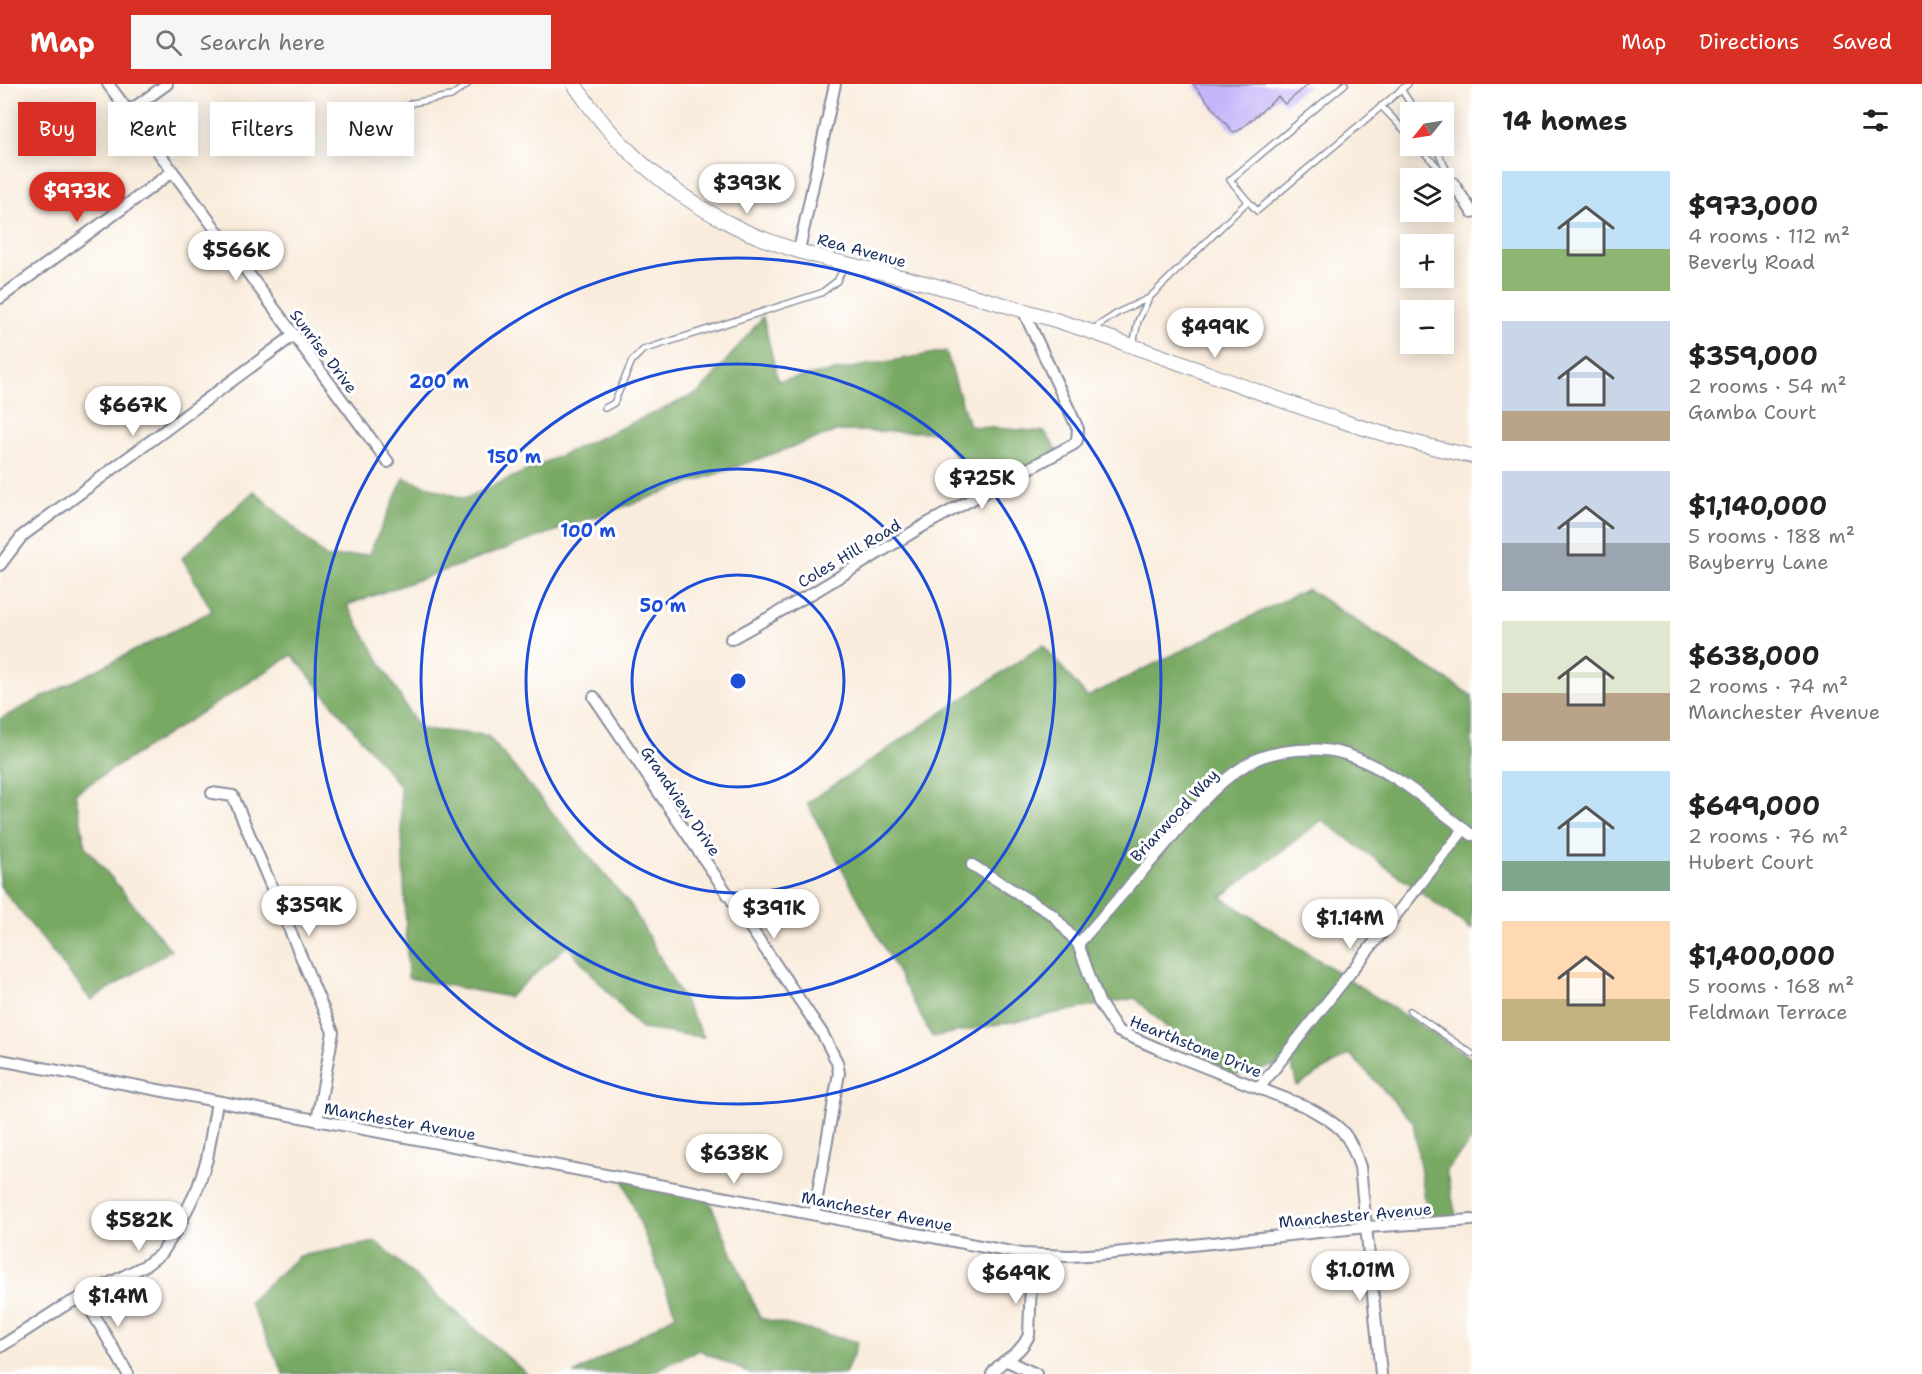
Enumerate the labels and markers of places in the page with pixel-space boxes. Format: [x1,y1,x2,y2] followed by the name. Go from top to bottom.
[705,164,789,215] pin: $393K
[35,172,119,223] pin: $973K
[194,231,278,282] pin: $566K
[1173,308,1257,359] pin: $499K
[91,386,175,437] pin: $667K
[940,459,1024,510] pin: $725K
[728,671,748,691] centre of rings
[267,886,351,937] pin: $359K
[732,889,816,940] pin: $391K
[1301,899,1399,950] pin: $1.14M
[692,1134,776,1185] pin: $638K
[97,1201,181,1252] pin: $582K
[1311,1251,1409,1302] pin: $1.01M
[974,1254,1058,1305] pin: $649K
[76,1277,160,1328] pin: $1.4M

